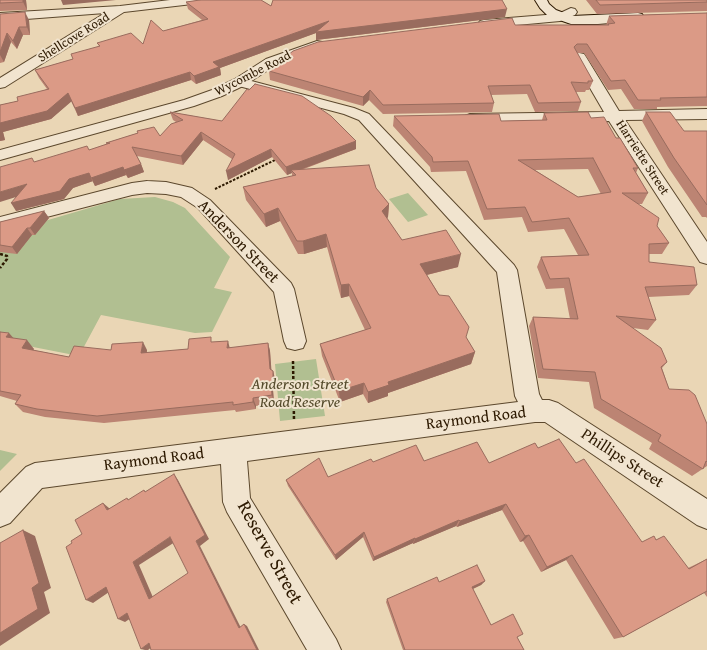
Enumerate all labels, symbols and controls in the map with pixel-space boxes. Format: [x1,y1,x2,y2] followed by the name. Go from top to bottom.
[35,10,113,66] street label: Shellcove Road
[212,48,294,100] street label: Wycombe Road
[612,118,672,198] street label: Harriette Street
[193,196,283,288] street label: Anderson Street
[251,375,349,413] park label: Anderson Street Road Reserve
[425,403,527,435] street label: Raymond Road
[577,425,667,493] street label: Phillips Street
[103,444,205,476] street label: Raymond Road
[231,497,307,609] street label: Reserve Street

